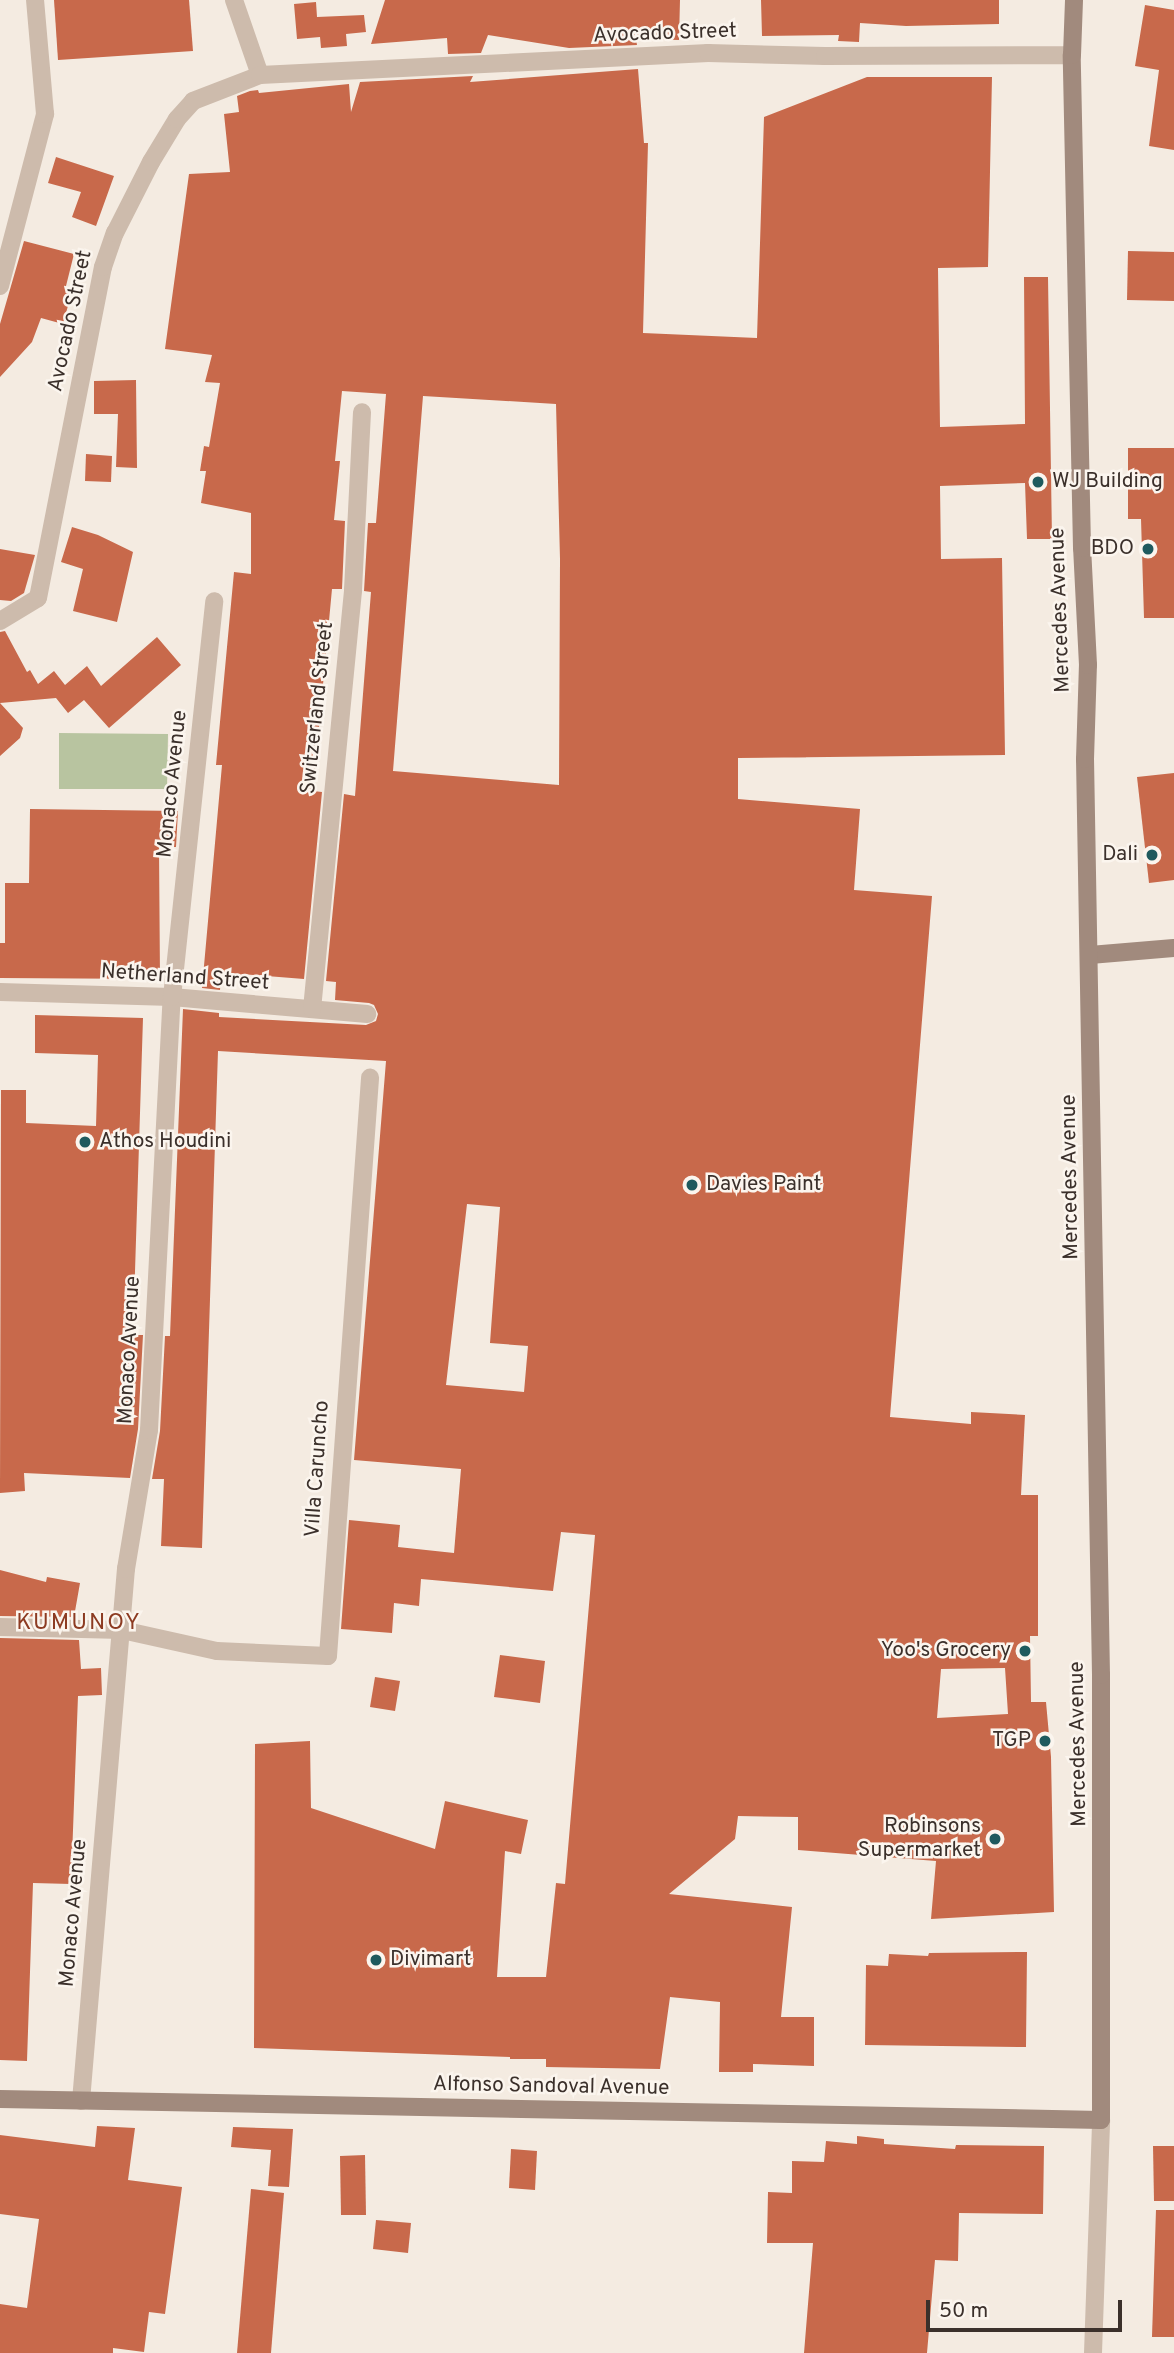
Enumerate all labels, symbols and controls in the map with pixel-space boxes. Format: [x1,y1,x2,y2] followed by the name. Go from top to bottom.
[593,19,737,49] street label: Avocado Street
[44,248,98,394] street label: Avocado Street
[1052,469,1163,495] place label: WJ Building
[1030,474,1046,490] marker: WJ Building
[1046,526,1076,694] street label: Mercedes Avenue
[1091,536,1134,562] place label: BDO
[1140,541,1156,557] marker: BDO
[296,620,340,796] street label: Switzerland Street
[153,708,193,860] street label: Monaco Avenue
[1102,842,1138,868] place label: Dali
[1144,847,1160,863] marker: Dali
[100,960,270,996] street label: Netherland Street
[1057,1094,1085,1260] street label: Mercedes Avenue
[99,1129,231,1155] place label: Athos Houdini
[77,1134,93,1150] marker: Athos Houdini
[706,1172,822,1198] place label: Davies Paint
[684,1177,700,1193] marker: Davies Paint
[114,1275,146,1425] street label: Monaco Avenue
[301,1400,335,1538] street label: Villa Caruncho
[17,1610,141,1638] district label: KUMUNOY
[881,1638,1011,1664] place label: Yoo's Grocery
[1017,1643,1033,1659] marker: Yoo's Grocery
[1065,1661,1093,1827] street label: Mercedes Avenue
[992,1728,1031,1754] place label: TGP
[1037,1733,1053,1749] marker: TGP
[858,1814,981,1864] place label: Robinsons Supermarket
[987,1831,1003,1847] marker: Robinsons Supermarket
[55,1838,93,1988] street label: Monaco Avenue
[390,1947,471,1973] place label: Divimart
[368,1952,384,1968] marker: Divimart
[432,2072,670,2102] street label: Alfonso Sandoval Avenue
[929,2286,1125,2330] scale bar
[939,2298,988,2325] text: 50 m

